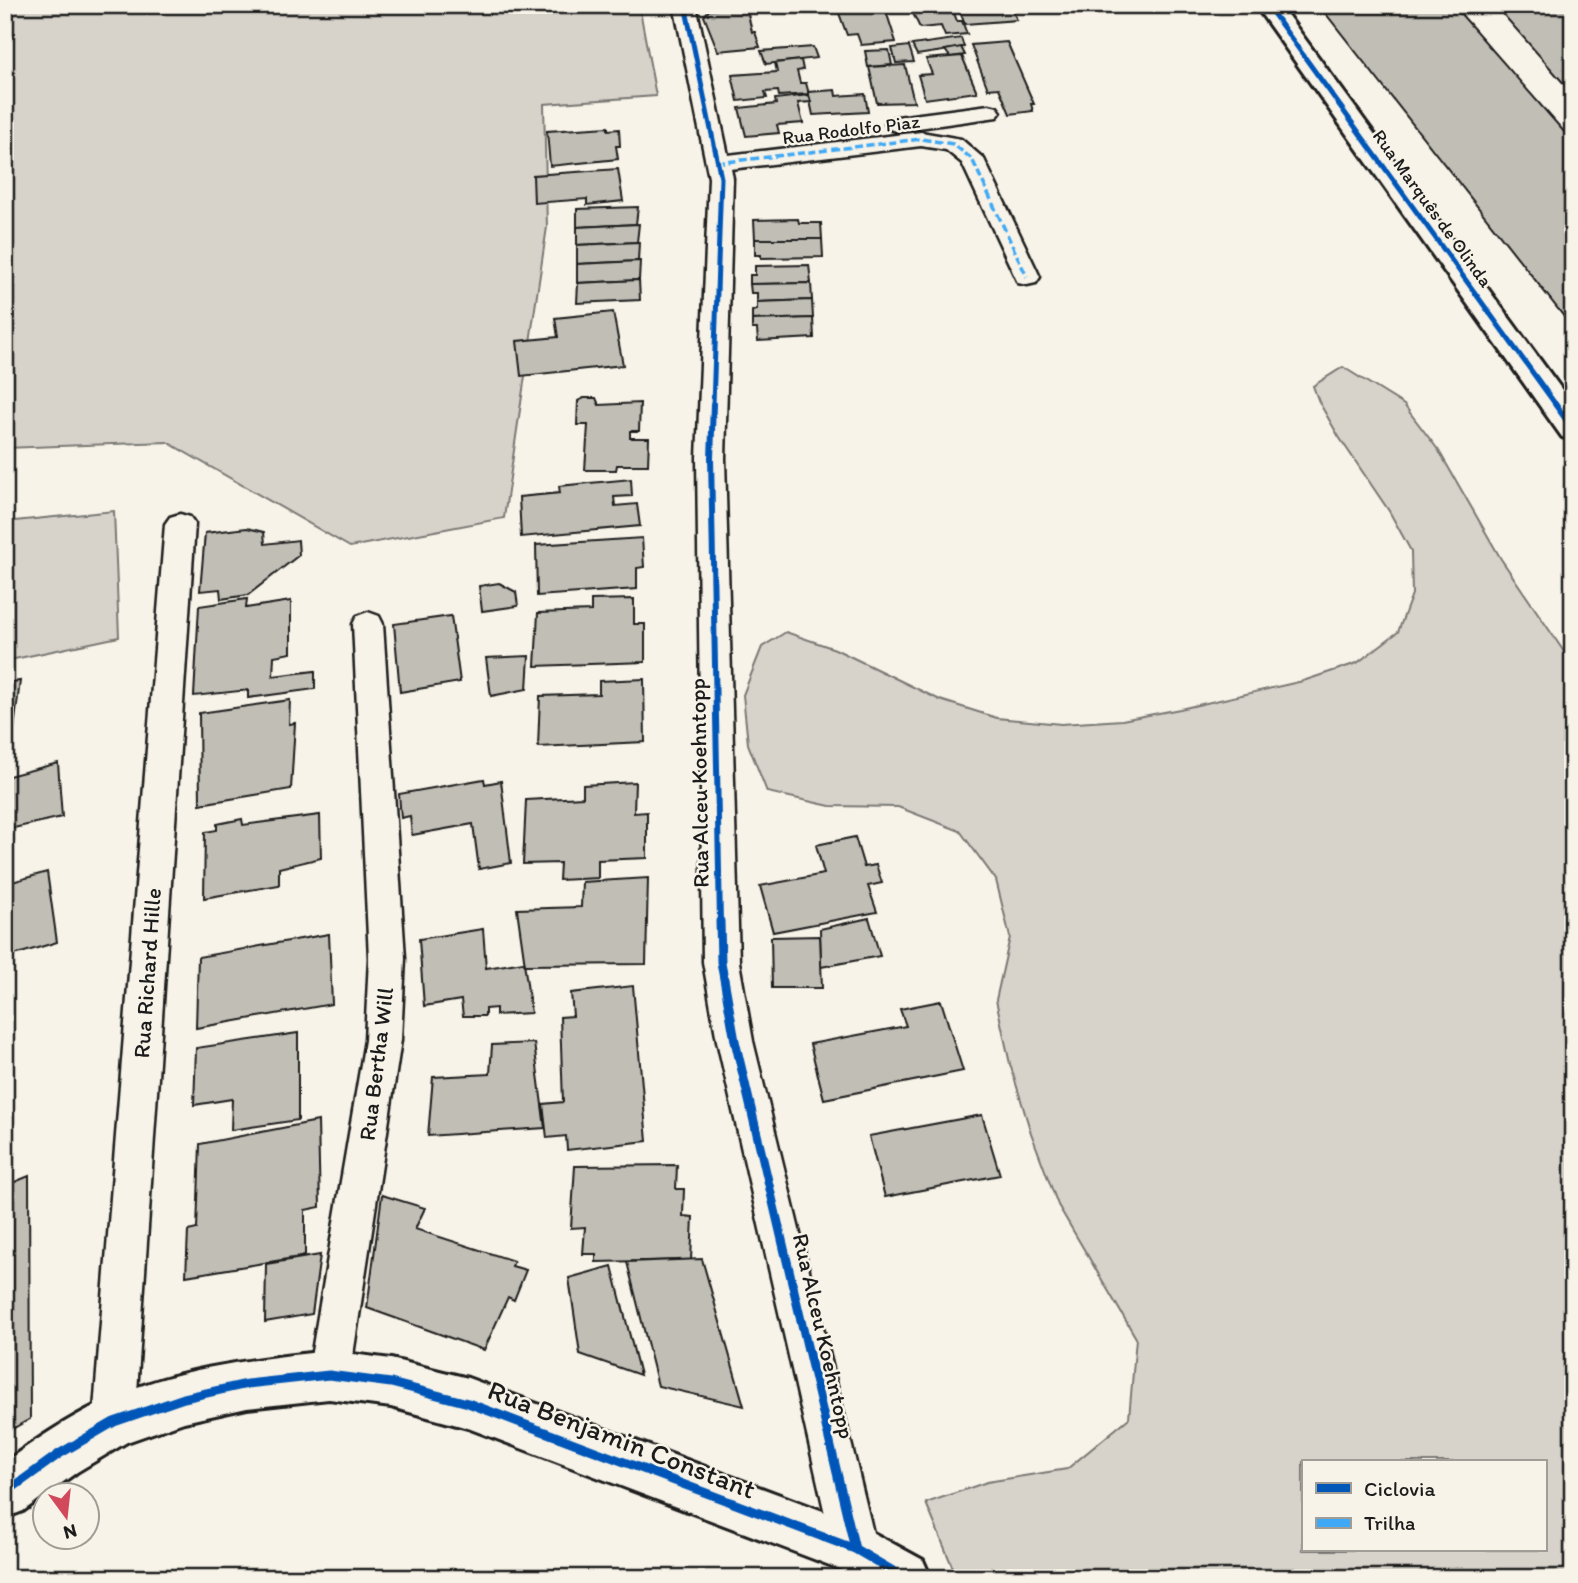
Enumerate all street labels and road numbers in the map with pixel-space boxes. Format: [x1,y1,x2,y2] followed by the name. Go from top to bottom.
[781,110,921,149] street label: Rua Rodolfo Piaz
[1368,125,1498,292] street label: Rua Marquês de Olinda
[683,678,715,888] street label: Rua Alceu Koehntopp
[127,887,167,1059] street label: Rua Richard Hille
[353,985,399,1142] street label: Rua Bertha Will
[787,1231,861,1441] street label: Rua Alceu Koehntopp
[483,1372,761,1506] street label: Rua Benjamin Constant

